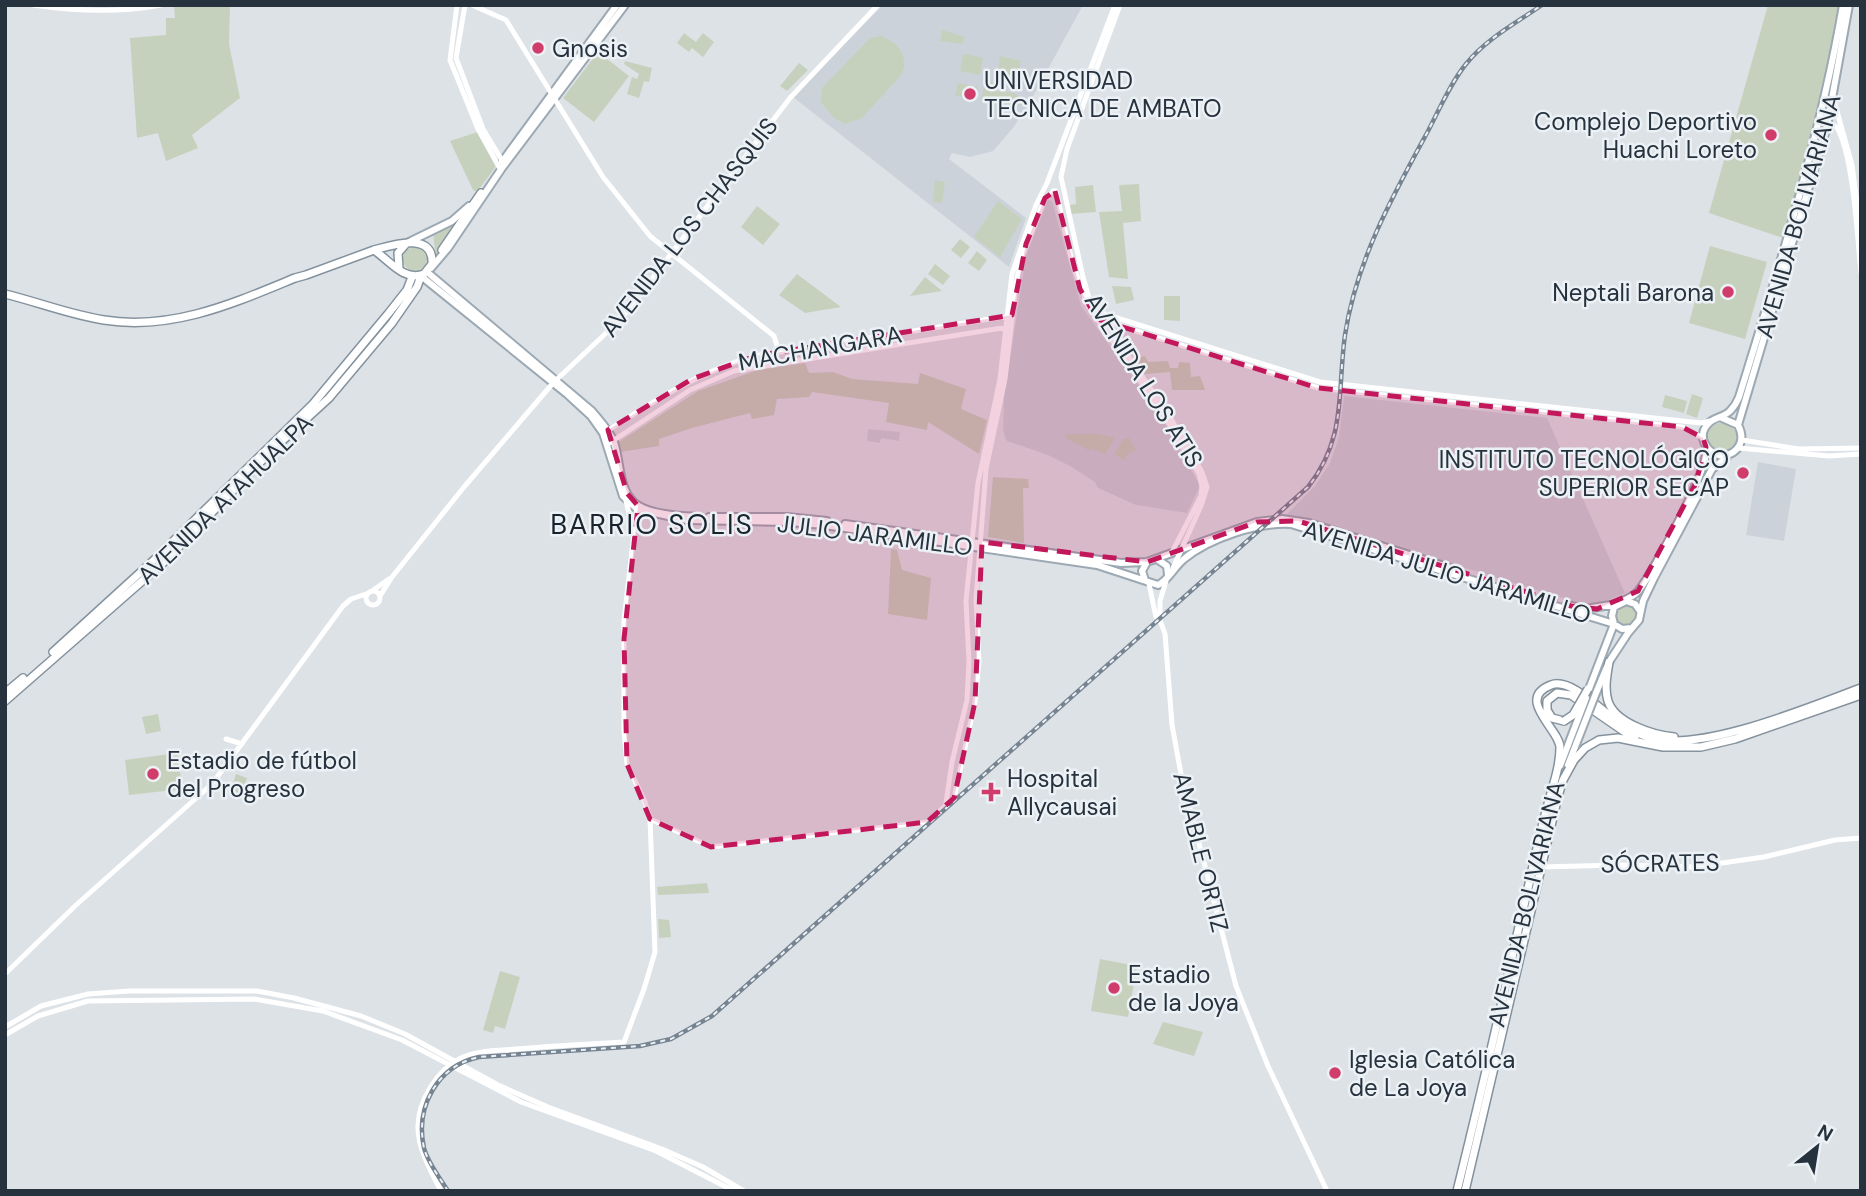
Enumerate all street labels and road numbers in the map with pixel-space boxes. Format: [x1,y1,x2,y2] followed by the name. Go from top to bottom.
[1748,90,1848,342] street label: AVENIDA BOLIVARIANA
[594,111,784,343] street label: AVENIDA LOS CHASQUIS
[1078,287,1210,473] street label: AVENIDA LOS ATIS
[736,318,904,378] street label: MACHANGARA
[131,407,319,591] street label: AVENIDA ATAHUALPA
[776,508,974,562] street label: JULIO JARAMILLO
[1299,513,1595,631] street label: AVENIDA JULIO JARAMILLO
[1166,769,1236,935] street label: AMABLE ORTIZ
[1480,778,1572,1030] street label: AVENIDA BOLIVARIANA
[1600,846,1720,880] street label: SÓCRATES

